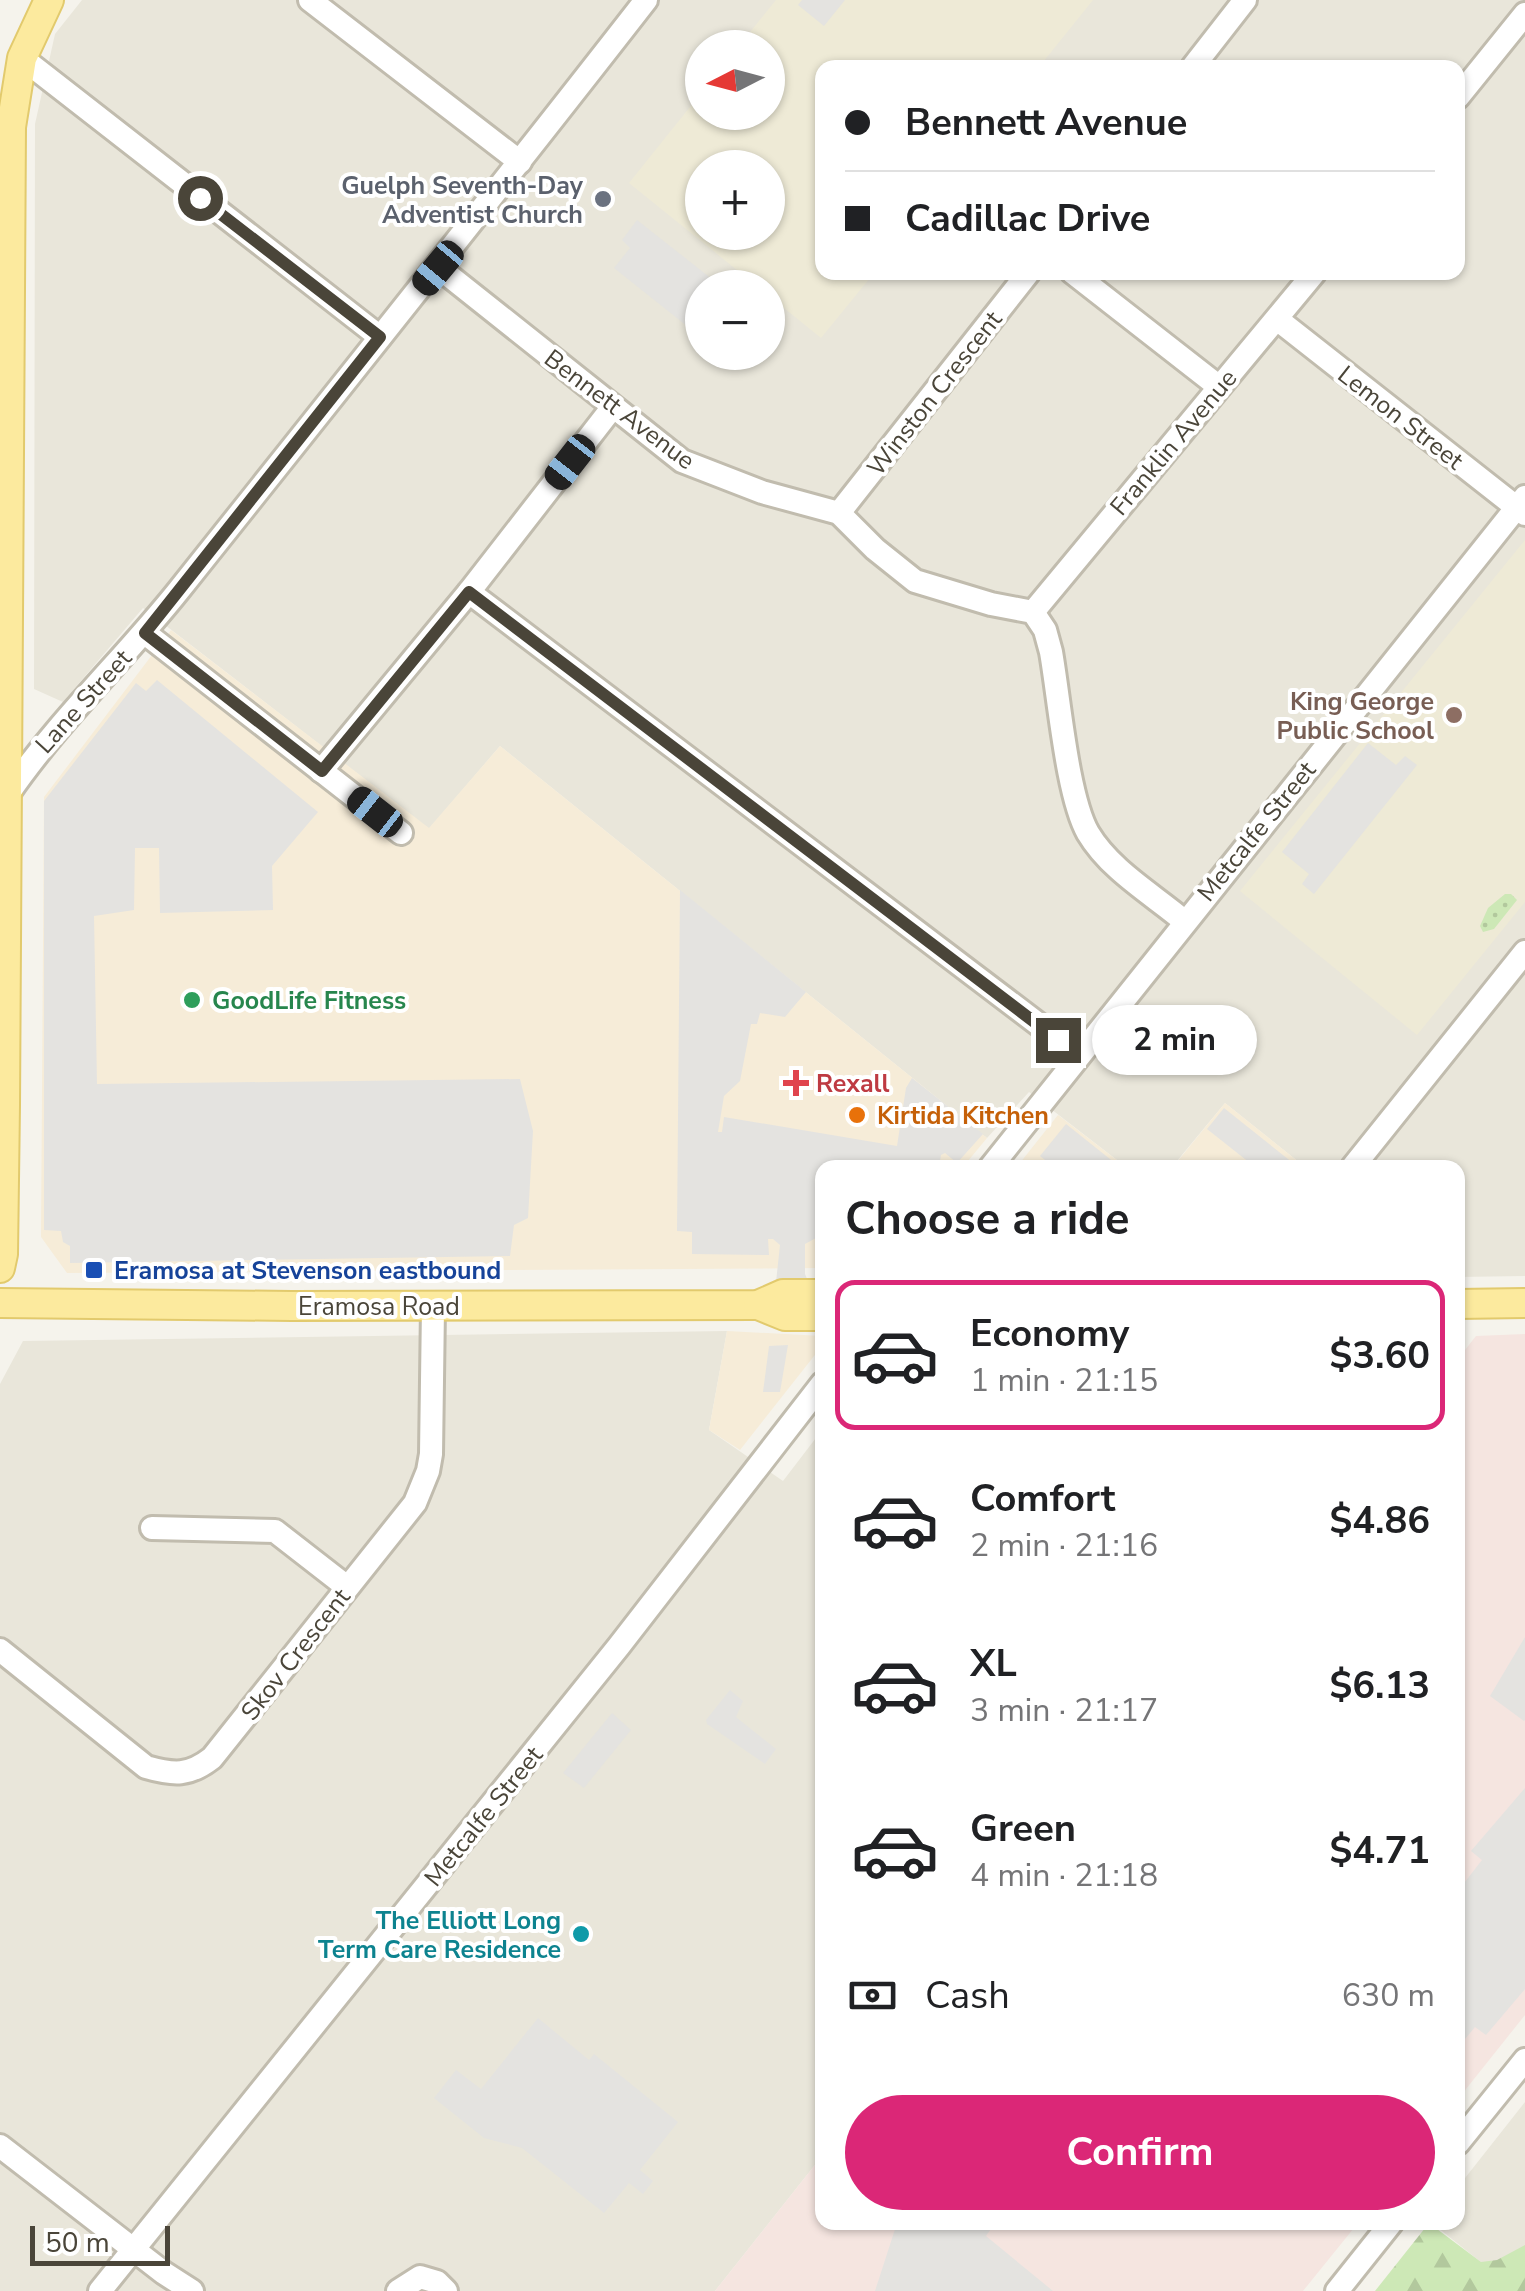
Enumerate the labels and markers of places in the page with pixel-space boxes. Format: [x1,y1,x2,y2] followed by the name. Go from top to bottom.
[341,169,584,232] place label: Guelph Seventh-Day Adventist Church
[592,188,614,210] marker: Guelph Seventh-Day Adventist Church
[1277,685,1434,748] place label: King George Public School
[1443,704,1465,726] marker: King George Public School
[212,984,406,1018] place label: GoodLife Fitness
[181,989,203,1011] marker: GoodLife Fitness
[816,1067,890,1101] place label: Rexall
[785,1072,807,1094] marker: Rexall
[877,1099,1049,1133] place label: Kirtida Kitchen
[846,1104,868,1126] marker: Kirtida Kitchen
[114,1254,501,1288] place label: Eramosa at Stevenson eastbound
[83,1259,105,1281] marker: Eramosa at Stevenson eastbound
[318,1904,561,1967] place label: The Elliott Long Term Care Residence
[570,1923,592,1945] marker: The Elliott Long Term Care Residence

